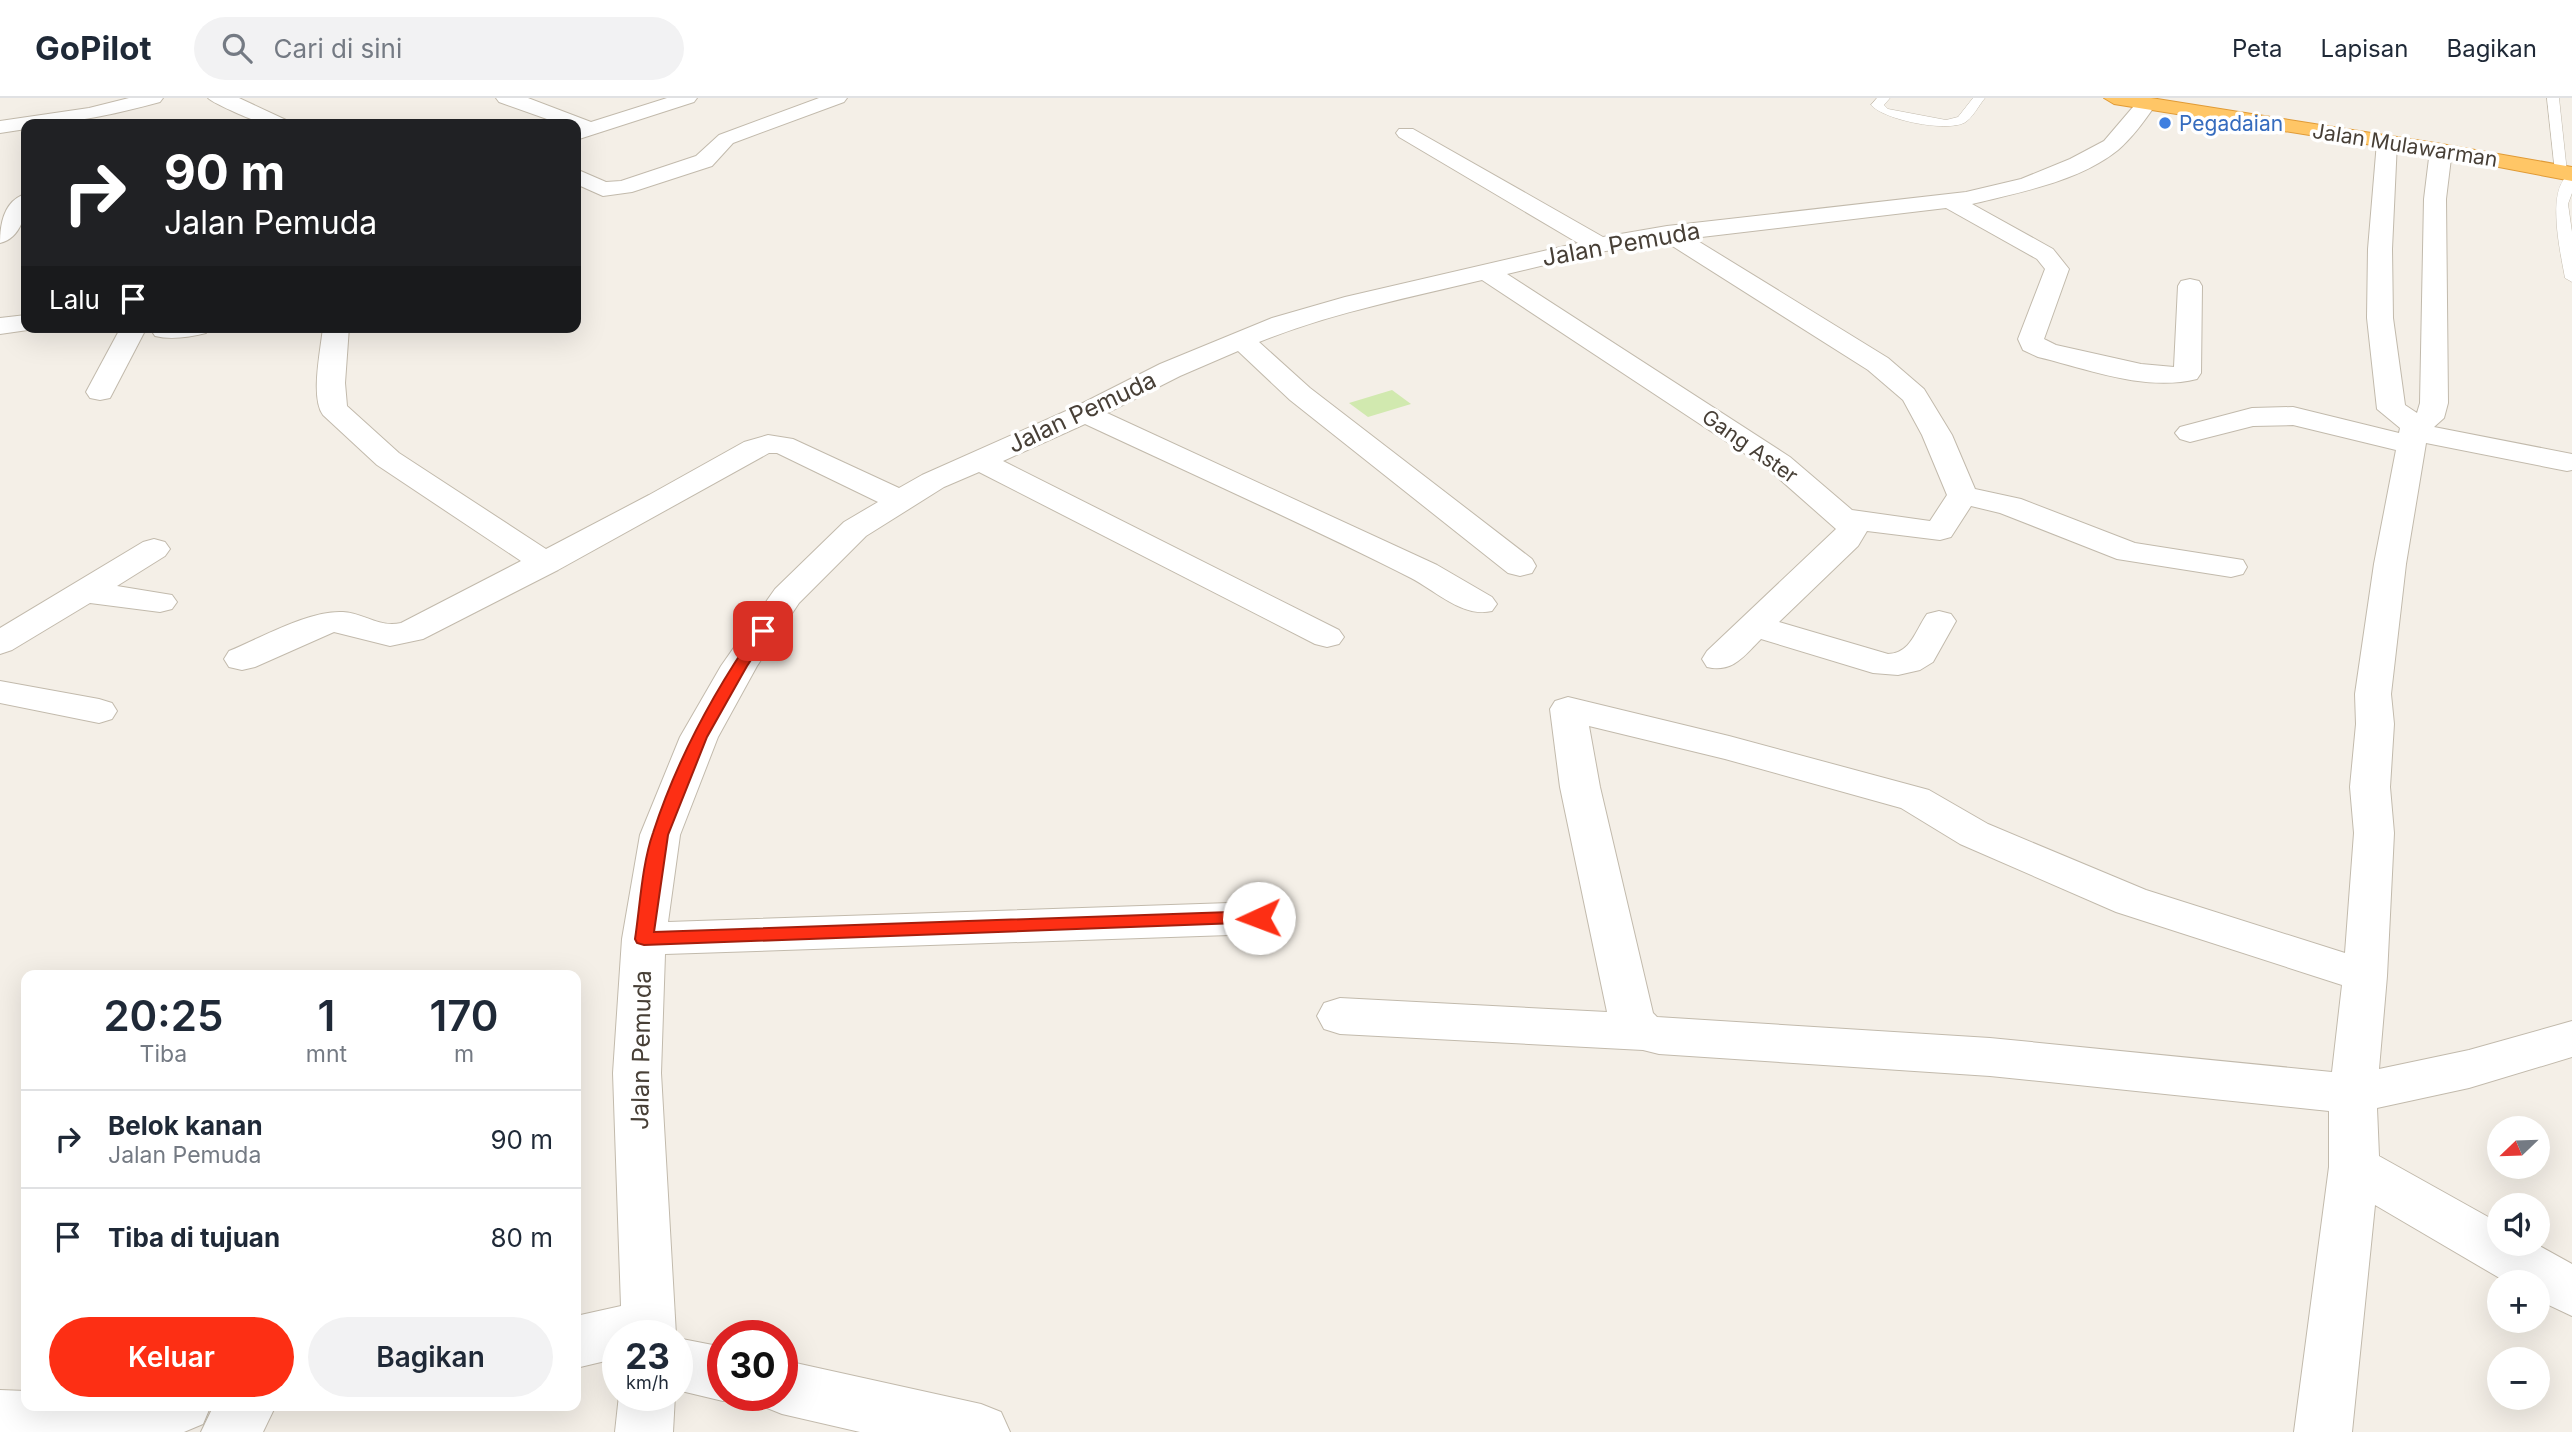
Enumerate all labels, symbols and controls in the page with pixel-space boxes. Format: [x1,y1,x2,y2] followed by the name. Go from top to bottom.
[194,17,684,80] search box
[35,28,152,68] text: GoPilot
[218,29,256,67] icon: search
[274,33,402,64] text: Cari di sini
[2232,34,2283,63] text: Peta
[2321,34,2408,63] text: Lapisan
[2446,34,2537,63] text: Bagikan
[2179,111,2283,136] place label: Pegadaian
[2157,115,2173,131] marker: Pegadaian
[2311,118,2499,172] street label: Jalan Mulawarman
[164,143,285,202] text: 90 m
[49,147,140,238] icon: right
[164,203,377,242] text: Jalan Pemuda
[1540,216,1702,272] street label: Jalan Pemuda
[114,280,152,318] icon: arrive
[49,284,100,315] text: Lalu
[1003,365,1161,459] street label: Jalan Pemuda
[1697,404,1803,488] street label: Gang Aster
[733,601,793,661] pin
[744,612,782,650] icon: arrive
[1222,881,1296,955] position arrow
[625,970,657,1130] street label: Jalan Pemuda
[103,990,223,1041] text: 20:25
[318,990,335,1041] text: 1
[429,990,499,1041] text: 170
[140,1040,187,1068] text: Tiba
[306,1040,347,1068] text: mnt
[454,1040,474,1068] text: m
[108,1110,263,1141] text: Belok kanan
[2487,1116,2550,1180] north arrow
[2487,1116,2550,1410] map controls
[49,1120,87,1158] icon: right
[490,1124,553,1155] text: 90 m
[108,1141,261,1169] text: Jalan Pemuda
[2487,1193,2550,1256] button: sound
[49,1218,87,1256] icon: arrive
[108,1222,280,1253] text: Tiba di tujuan
[490,1222,553,1253] text: 80 m
[2487,1270,2550,1333] button: +
[49,1317,294,1397] button: Keluar
[308,1317,553,1397] button: Bagikan
[707,1320,798,1411] speed limit sign: 30
[625,1335,670,1377] text: 23
[2487,1347,2550,1410] button: −
[626,1372,669,1393] text: km/h

